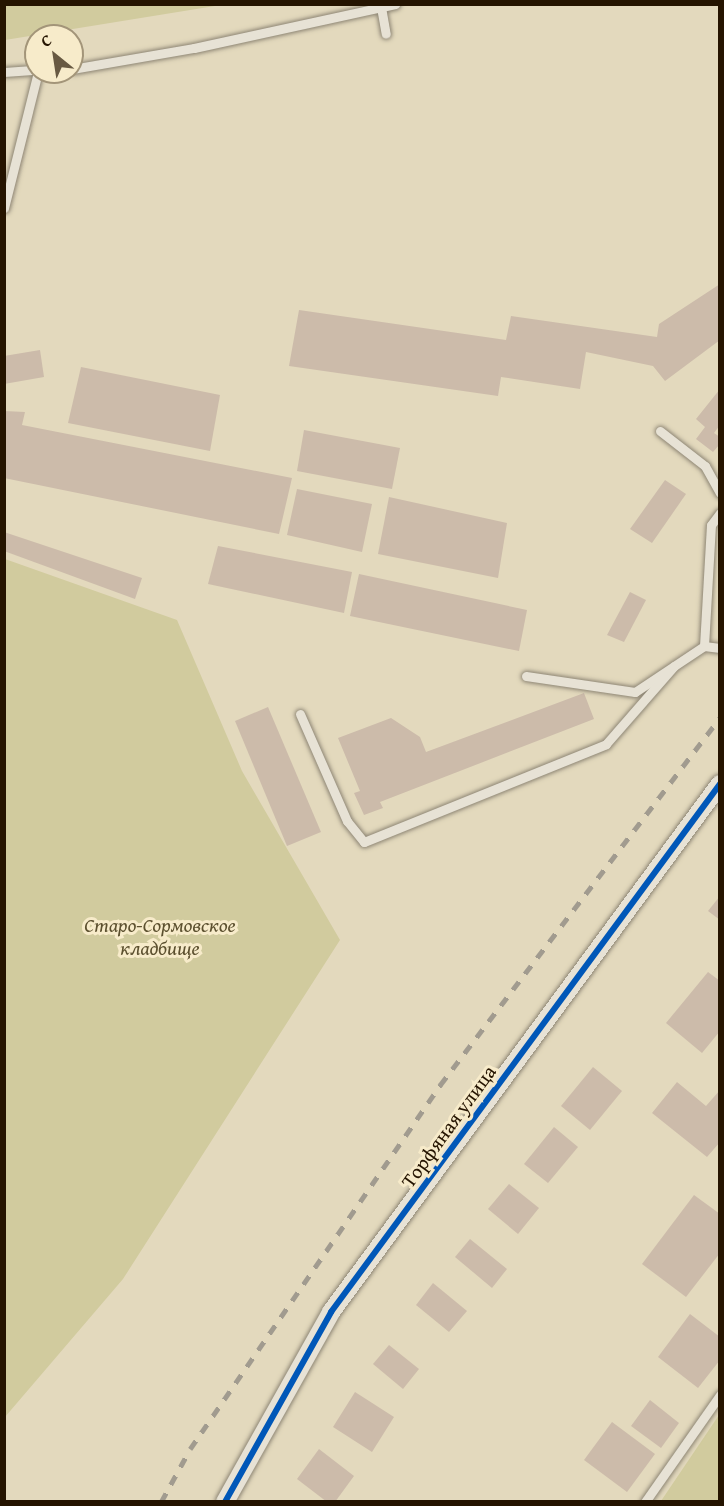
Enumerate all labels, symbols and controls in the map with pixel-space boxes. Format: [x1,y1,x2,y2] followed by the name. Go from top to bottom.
[24,24,84,84] north arrow
[36,27,56,53] text: С
[84,912,236,959] park label: Старо-Сормовское кладбище
[396,1060,500,1192] street label: Торфяная улица

